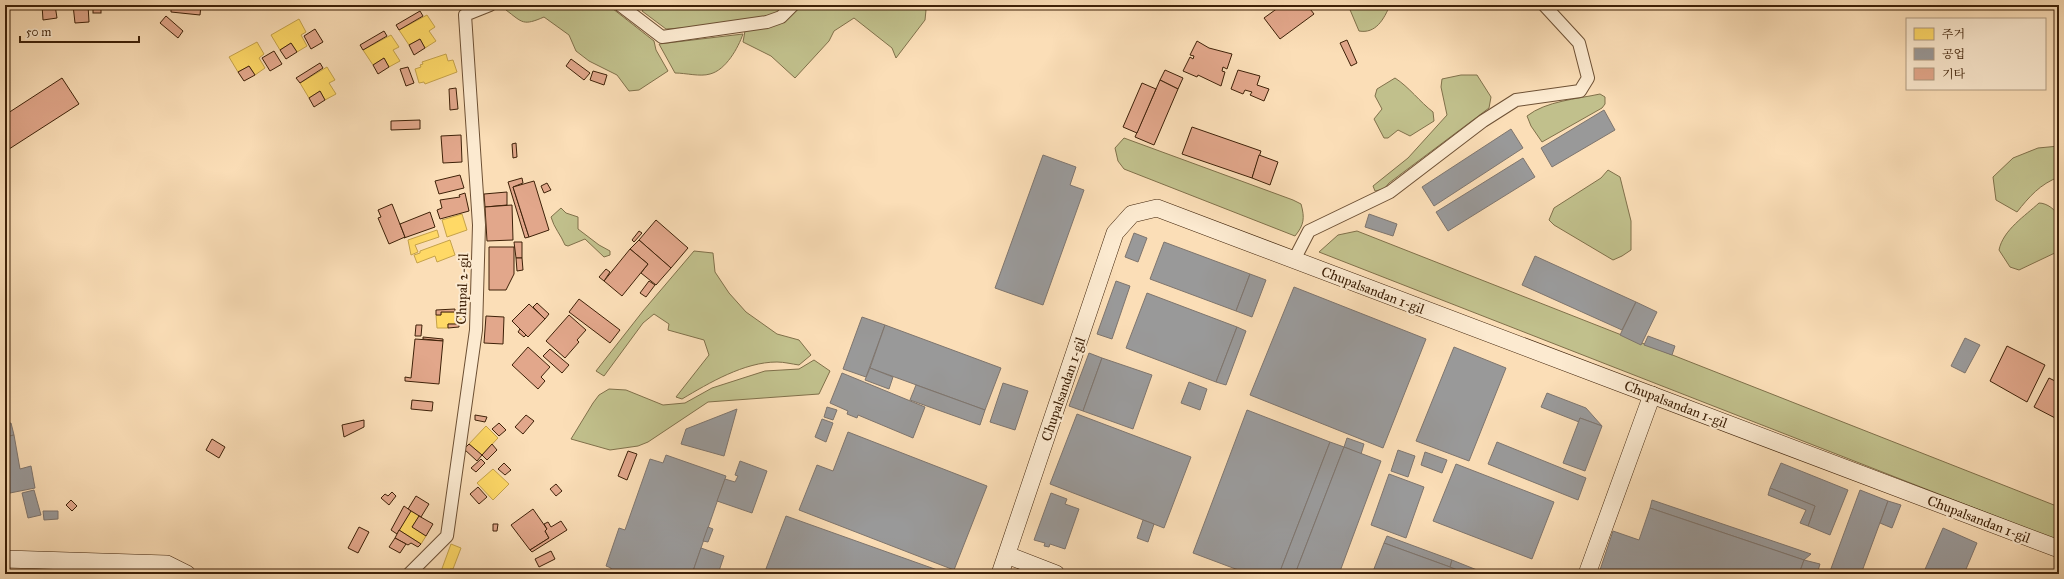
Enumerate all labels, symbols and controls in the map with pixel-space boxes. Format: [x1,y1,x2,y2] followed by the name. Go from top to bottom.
[20,18,139,44] scale bar
[1906,18,2046,90] legend
[26,25,51,39] text: 50 m
[1942,27,1965,41] text: 주거
[1942,47,1965,61] text: 공업
[1942,67,1966,81] text: 기타
[453,253,472,325] street label: Chupal 2-gil
[1319,263,1427,318] street label: Chupalsandan 1-gil
[1038,335,1089,443] street label: Chupalsandan 1-gil
[1622,377,1730,432] street label: Chupalsandan 1-gil
[1925,492,2033,547] street label: Chupalsandan 1-gil

